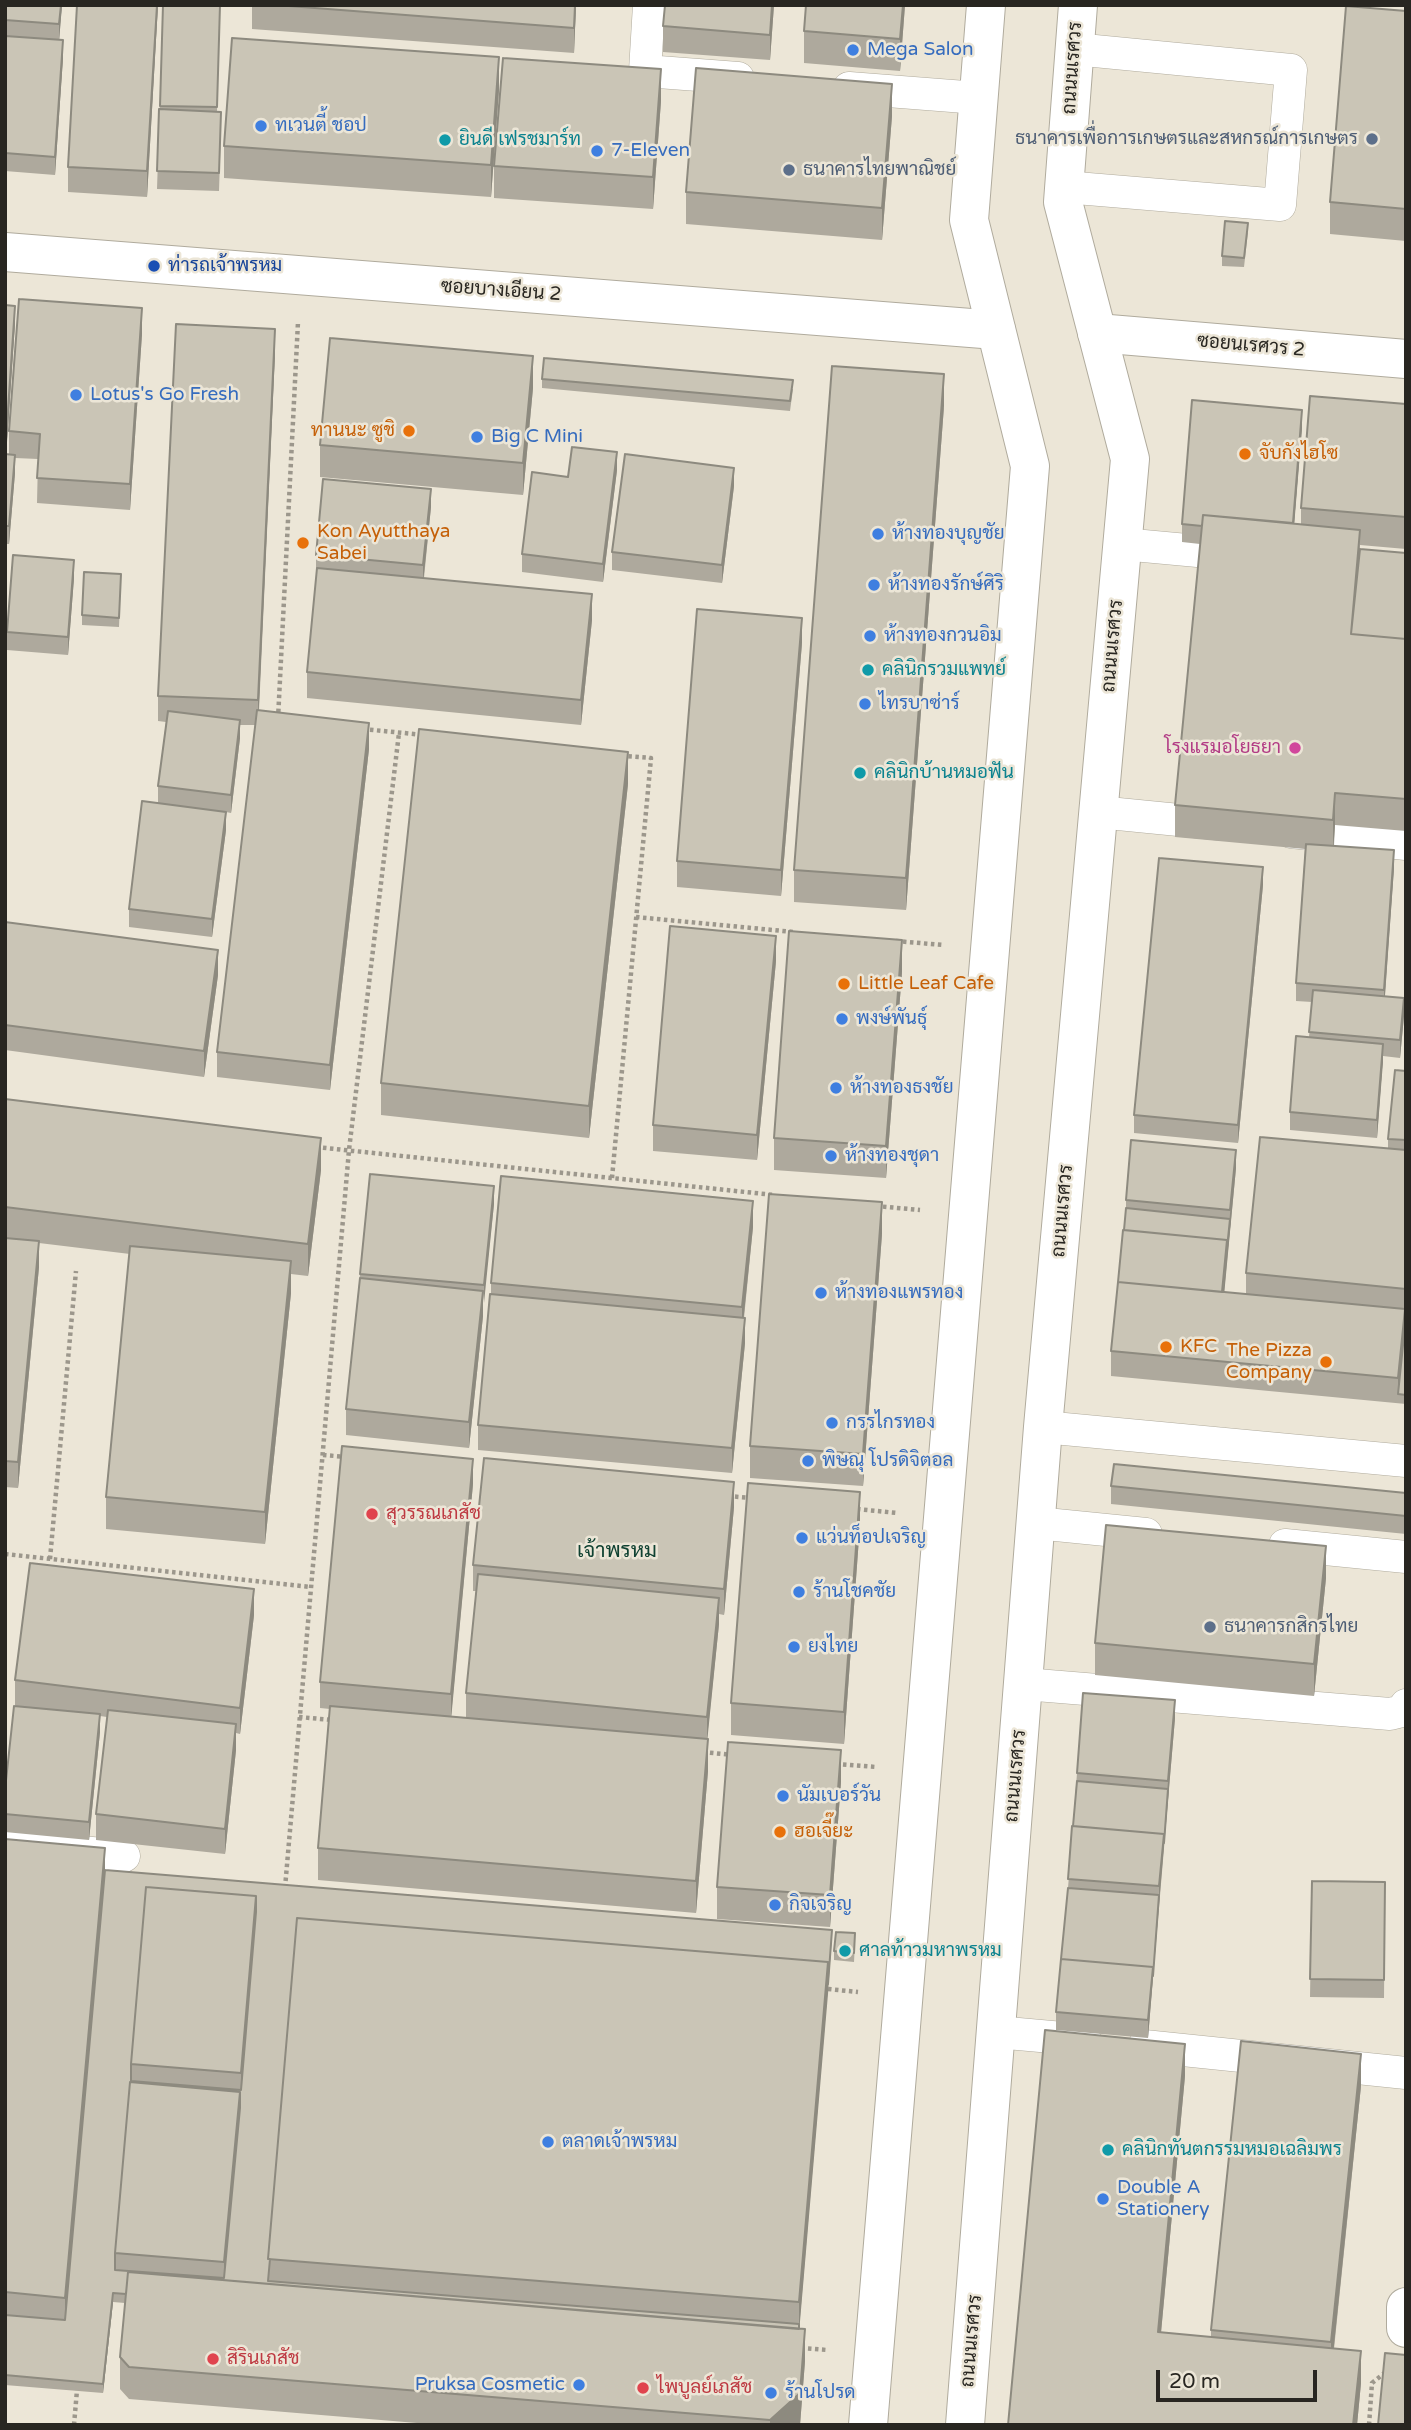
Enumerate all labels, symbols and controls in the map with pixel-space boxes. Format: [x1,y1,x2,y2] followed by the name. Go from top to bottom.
[1058,21,1088,115] street label: ถนนนเรศวร
[867,39,974,61] place label: Mega Salon
[845,42,861,58] marker: Mega Salon
[275,115,367,137] place label: ทเวนตี้ ชอป
[253,118,269,134] marker: ทเวนตี้ ชอป
[1015,128,1358,150] place label: ธนาคารเพื่อการเกษตรและสหกรณ์การเกษตร
[459,129,581,151] place label: ยินดี เฟรชมาร์ท
[1364,131,1380,147] marker: ธนาคารเพื่อการเกษตรและสหกรณ์การเกษตร
[437,132,453,148] marker: ยินดี เฟรชมาร์ท
[611,140,690,162] place label: 7-Eleven
[589,143,605,159] marker: 7-Eleven
[803,159,956,181] place label: ธนาคารไทยพาณิชย์
[781,162,797,178] marker: ธนาคารไทยพาณิชย์
[168,255,282,277] place label: ท่ารถเจ้าพรหม
[146,258,162,274] marker: ท่ารถเจ้าพรหม
[440,275,562,307] street label: ซอยบางเอียน 2
[1196,330,1306,362] street label: ซอยนเรศวร 2
[90,384,239,406] place label: Lotus's Go Fresh
[68,387,84,403] marker: Lotus's Go Fresh
[311,420,395,442] place label: ทานนะ ซูชิ
[401,423,417,439] marker: ทานนะ ซูชิ
[491,426,583,448] place label: Big C Mini
[469,429,485,445] marker: Big C Mini
[1259,443,1338,465] place label: จับกังไฮโซ
[1237,446,1253,462] marker: จับกังไฮโซ
[317,521,450,565] place label: Kon Ayutthaya Sabei
[892,523,1005,545] place label: ห้างทองบุญชัย
[870,526,886,542] marker: ห้างทองบุญชัย
[295,535,311,551] marker: Kon Ayutthaya Sabei
[888,574,1004,596] place label: ห้างทองรักษ์ศิริ
[866,577,882,593] marker: ห้างทองรักษ์ศิริ
[1098,599,1128,693] street label: ถนนนเรศวร
[884,625,1002,647] place label: ห้างทองกวนอิม
[862,628,878,644] marker: ห้างทองกวนอิม
[882,659,1006,681] place label: คลินิกรวมแพทย์
[860,662,876,678] marker: คลินิกรวมแพทย์
[879,693,960,715] place label: ไทรบาซ่าร์
[857,696,873,712] marker: ไทรบาซ่าร์
[1165,737,1281,759] place label: โรงแรมอโยธยา
[1287,740,1303,756] marker: โรงแรมอโยธยา
[874,762,1014,784] place label: คลินิกบ้านหมอฟัน
[852,765,868,781] marker: คลินิกบ้านหมอฟัน
[858,973,994,995] place label: Little Leaf Cafe
[836,976,852,992] marker: Little Leaf Cafe
[856,1008,927,1030] place label: พงษ์พันธุ์
[834,1011,850,1027] marker: พงษ์พันธุ์
[850,1077,953,1099] place label: ห้างทองธงชัย
[828,1080,844,1096] marker: ห้างทองธงชัย
[845,1145,939,1167] place label: ห้างทองชุดา
[823,1148,839,1164] marker: ห้างทองชุดา
[1048,1164,1078,1258] street label: ถนนนเรศวร
[835,1282,963,1304] place label: ห้างทองแพรทอง
[813,1285,829,1301] marker: ห้างทองแพรทอง
[1180,1336,1217,1358] place label: KFC
[1158,1339,1174,1355] marker: KFC
[1226,1340,1312,1384] place label: The Pizza Company
[1318,1354,1334,1370] marker: The Pizza Company
[846,1412,935,1434] place label: กรรไกรทอง
[824,1415,840,1431] marker: กรรไกรทอง
[822,1450,954,1472] place label: พิษณุ โปรดิจิตอล
[800,1453,816,1469] marker: พิษณุ โปรดิจิตอล
[386,1503,481,1525] place label: สุวรรณเภสัช
[364,1506,380,1522] marker: สุวรรณเภสัช
[816,1527,926,1549] place label: แว่นท็อปเจริญ
[794,1530,810,1546] marker: แว่นท็อปเจริญ
[577,1538,657,1564] district label: เจ้าพรหม
[813,1581,896,1603] place label: ร้านโชคชัย
[791,1584,807,1600] marker: ร้านโชคชัย
[1224,1616,1358,1638] place label: ธนาคารกสิกรไทย
[1202,1619,1218,1635] marker: ธนาคารกสิกรไทย
[808,1636,858,1658] place label: ยงไทย
[786,1639,802,1655] marker: ยงไทย
[1001,1729,1031,1823] street label: ถนนนเรศวร
[797,1785,881,1807] place label: นัมเบอร์วัน
[775,1788,791,1804] marker: นัมเบอร์วัน
[794,1821,853,1843] place label: ฮอเจี๊ยะ
[772,1824,788,1840] marker: ฮอเจี๊ยะ
[789,1894,852,1916] place label: กิจเจริญ
[767,1897,783,1913] marker: กิจเจริญ
[859,1940,1002,1962] place label: ศาลท้าวมหาพรหม
[837,1943,853,1959] marker: ศาลท้าวมหาพรหม
[562,2131,677,2153] place label: ตลาดเจ้าพรหม
[540,2134,556,2150] marker: ตลาดเจ้าพรหม
[1122,2139,1342,2161] place label: คลินิกทันตกรรมหมอเฉลิมพร
[1100,2142,1116,2158] marker: คลินิกทันตกรรมหมอเฉลิมพร
[1117,2177,1209,2221] place label: Double A Stationery
[1095,2191,1111,2207] marker: Double A Stationery
[957,2294,987,2388] street label: ถนนนเรศวร
[227,2348,299,2370] place label: สิรินเภสัช
[205,2351,221,2367] marker: สิรินเภสัช
[1159,2356,1320,2400] scale bar
[1169,2369,1220,2394] text: 20 m
[415,2374,565,2396] place label: Pruksa Cosmetic
[571,2377,587,2393] marker: Pruksa Cosmetic
[657,2377,752,2399] place label: ไพบูลย์เภสัช
[635,2380,651,2396] marker: ไพบูลย์เภสัช
[785,2382,856,2404] place label: ร้านโปรด
[763,2385,779,2401] marker: ร้านโปรด

